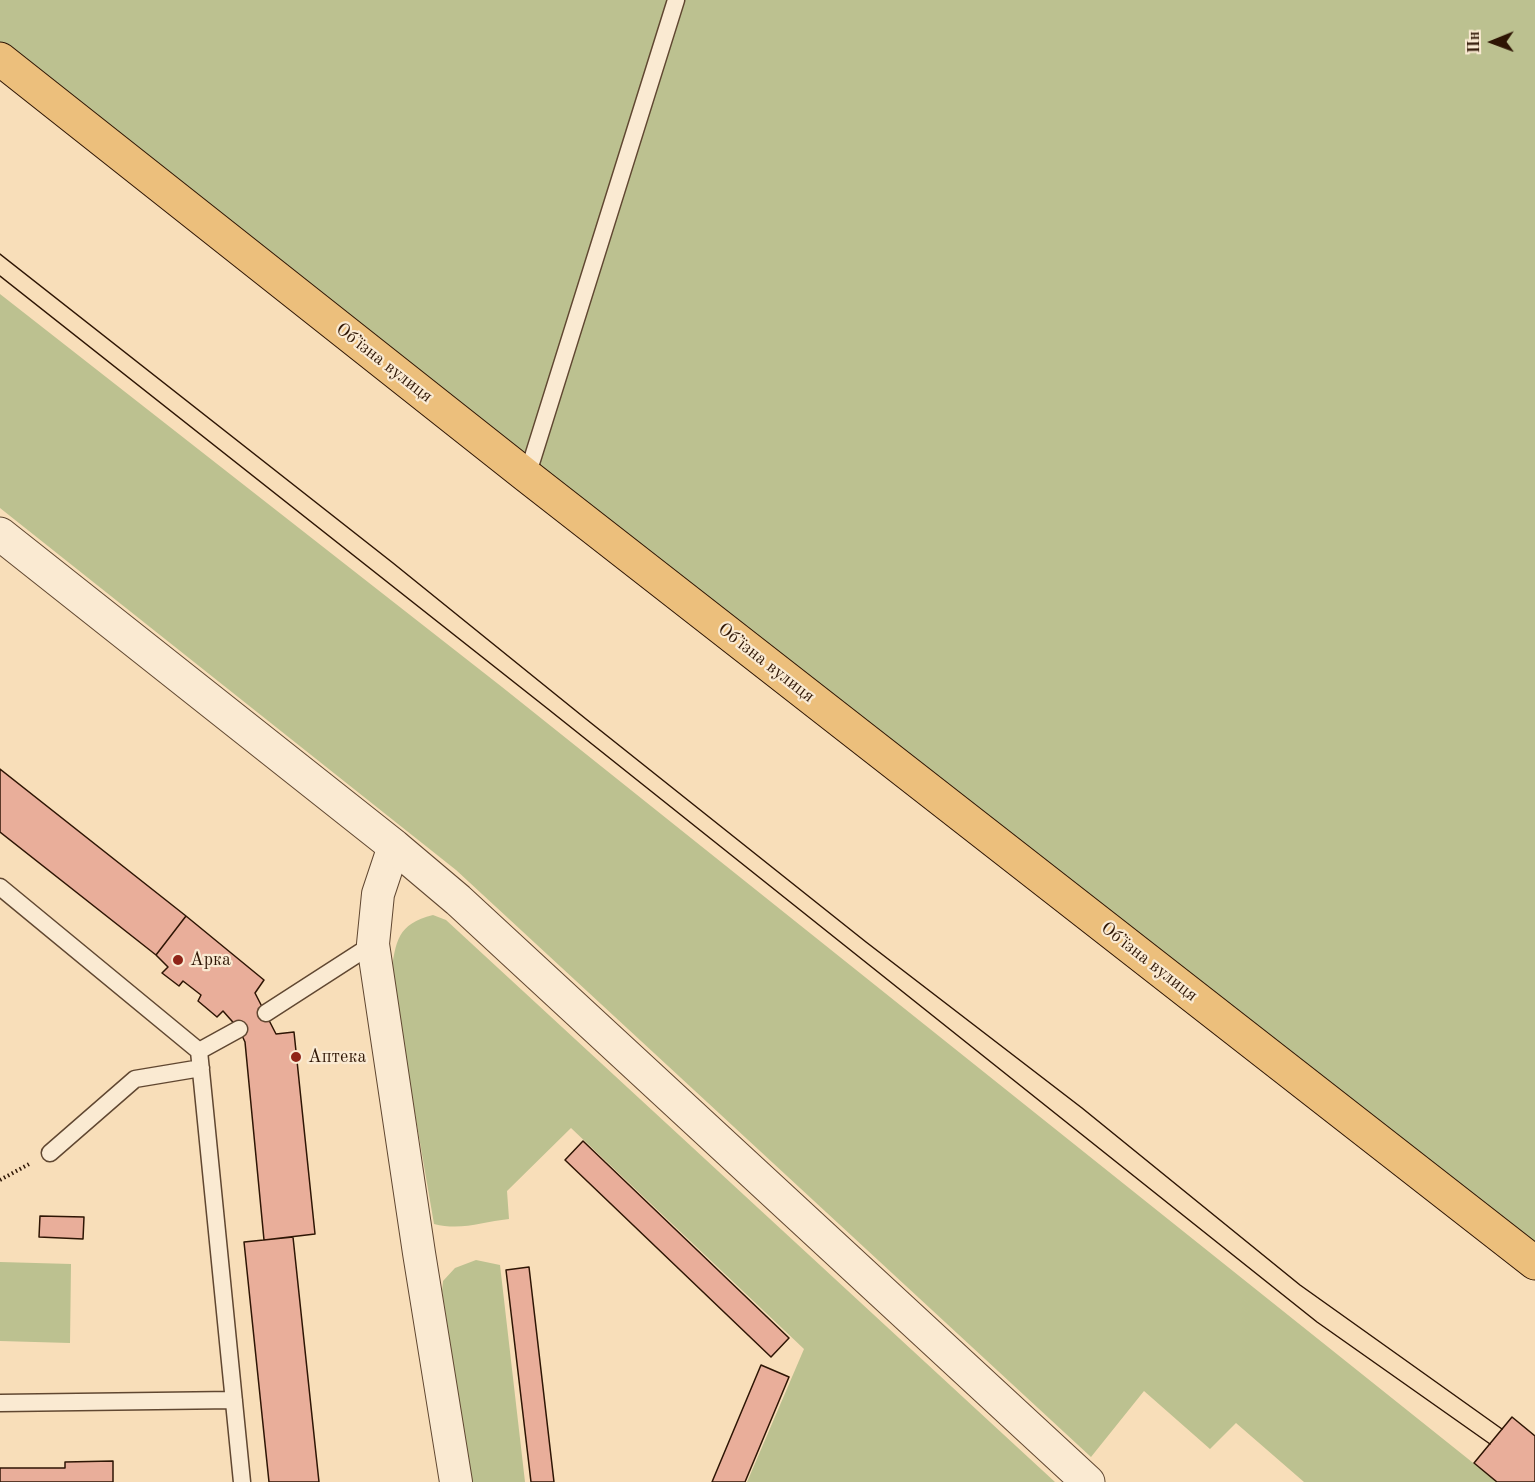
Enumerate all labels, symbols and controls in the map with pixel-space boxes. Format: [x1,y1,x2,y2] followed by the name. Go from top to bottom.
[1463,12,1523,72] north arrow
[1467,31,1483,53] text: Пн
[331,318,437,408] street label: Обʼїзна вулиця
[713,618,819,708] street label: Обʼїзна вулиця
[1096,917,1202,1007] street label: Обʼїзна вулиця
[190,949,231,971] place label: Арка
[171,953,185,967] marker: Арка
[308,1046,366,1068] place label: Аптека
[289,1050,303,1064] marker: Аптека

